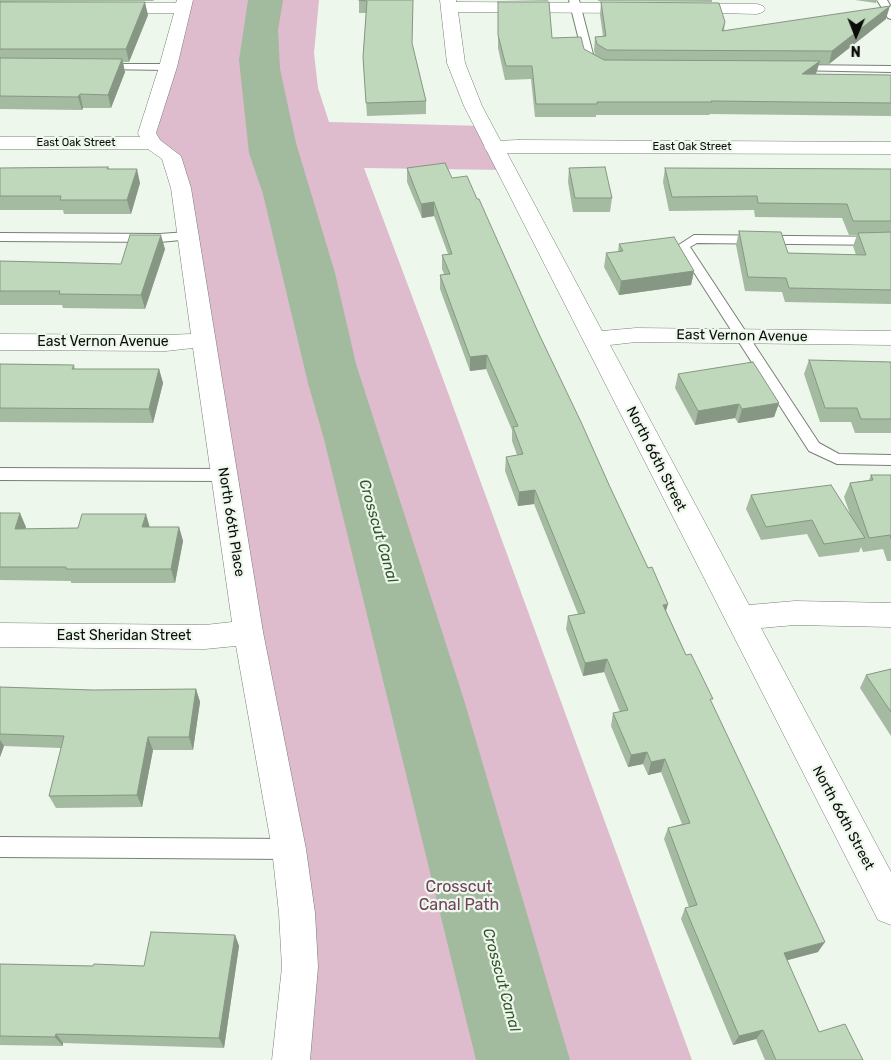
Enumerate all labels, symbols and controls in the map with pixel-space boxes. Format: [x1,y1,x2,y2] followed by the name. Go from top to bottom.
[831,10,881,60] north arrow
[851,42,861,59] text: N
[36,136,116,150] street label: East Oak Street
[652,140,732,154] street label: East Oak Street
[676,326,808,346] street label: East Vernon Avenue
[37,334,169,350] street label: East Vernon Avenue
[622,404,690,514] street label: North 66th Street
[214,466,248,578] street label: North 66th Place
[355,477,401,585] water label: Crosscut Canal
[57,628,191,644] street label: East Sheridan Street
[809,763,877,873] street label: North 66th Street
[419,877,499,915] park label: Crosscut Canal Path
[479,926,523,1034] water label: Crosscut Canal

